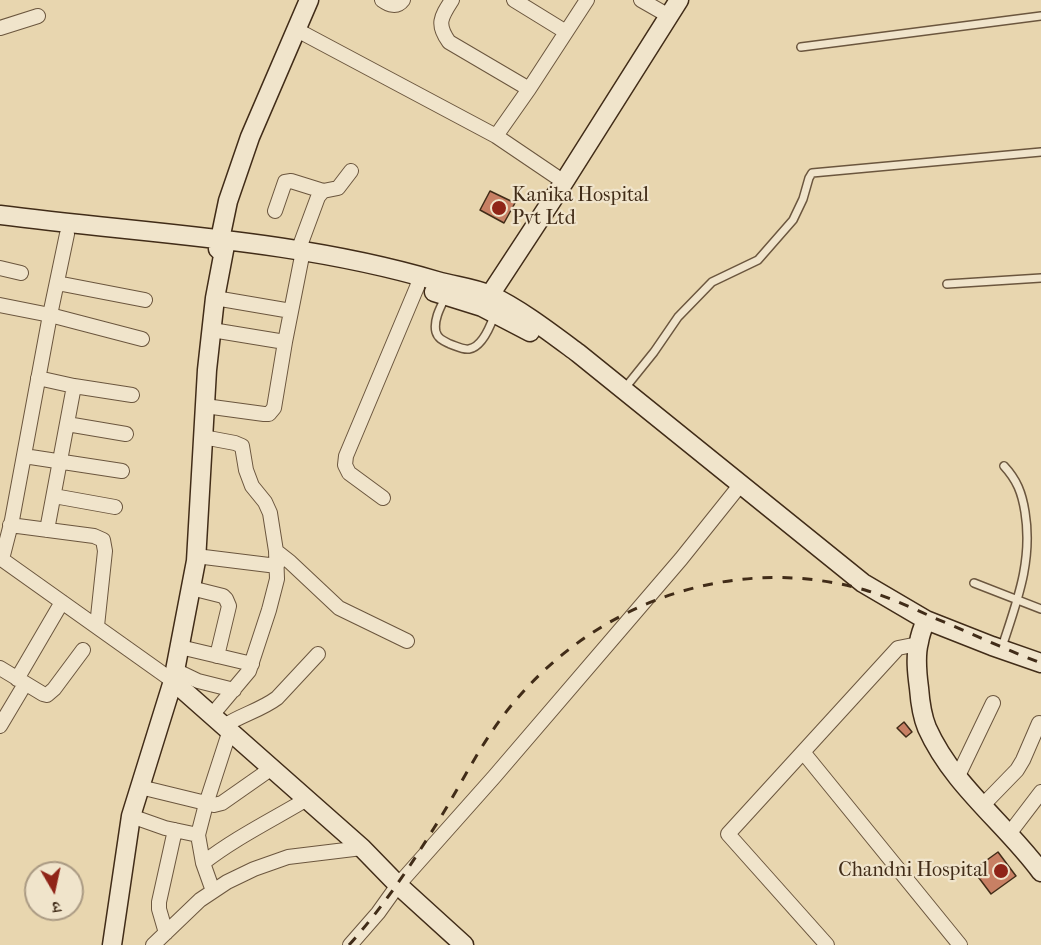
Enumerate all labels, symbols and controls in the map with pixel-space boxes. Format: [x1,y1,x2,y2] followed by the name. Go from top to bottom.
[512,184,649,231] place label: Kanika Hospital Pvt Ltd
[490,199,508,217] marker: Kanika Hospital Pvt Ltd
[838,859,988,883] place label: Chandni Hospital
[24,861,84,921] north arrow
[992,862,1010,880] marker: Chandni Hospital
[51,897,62,917] text: उ

